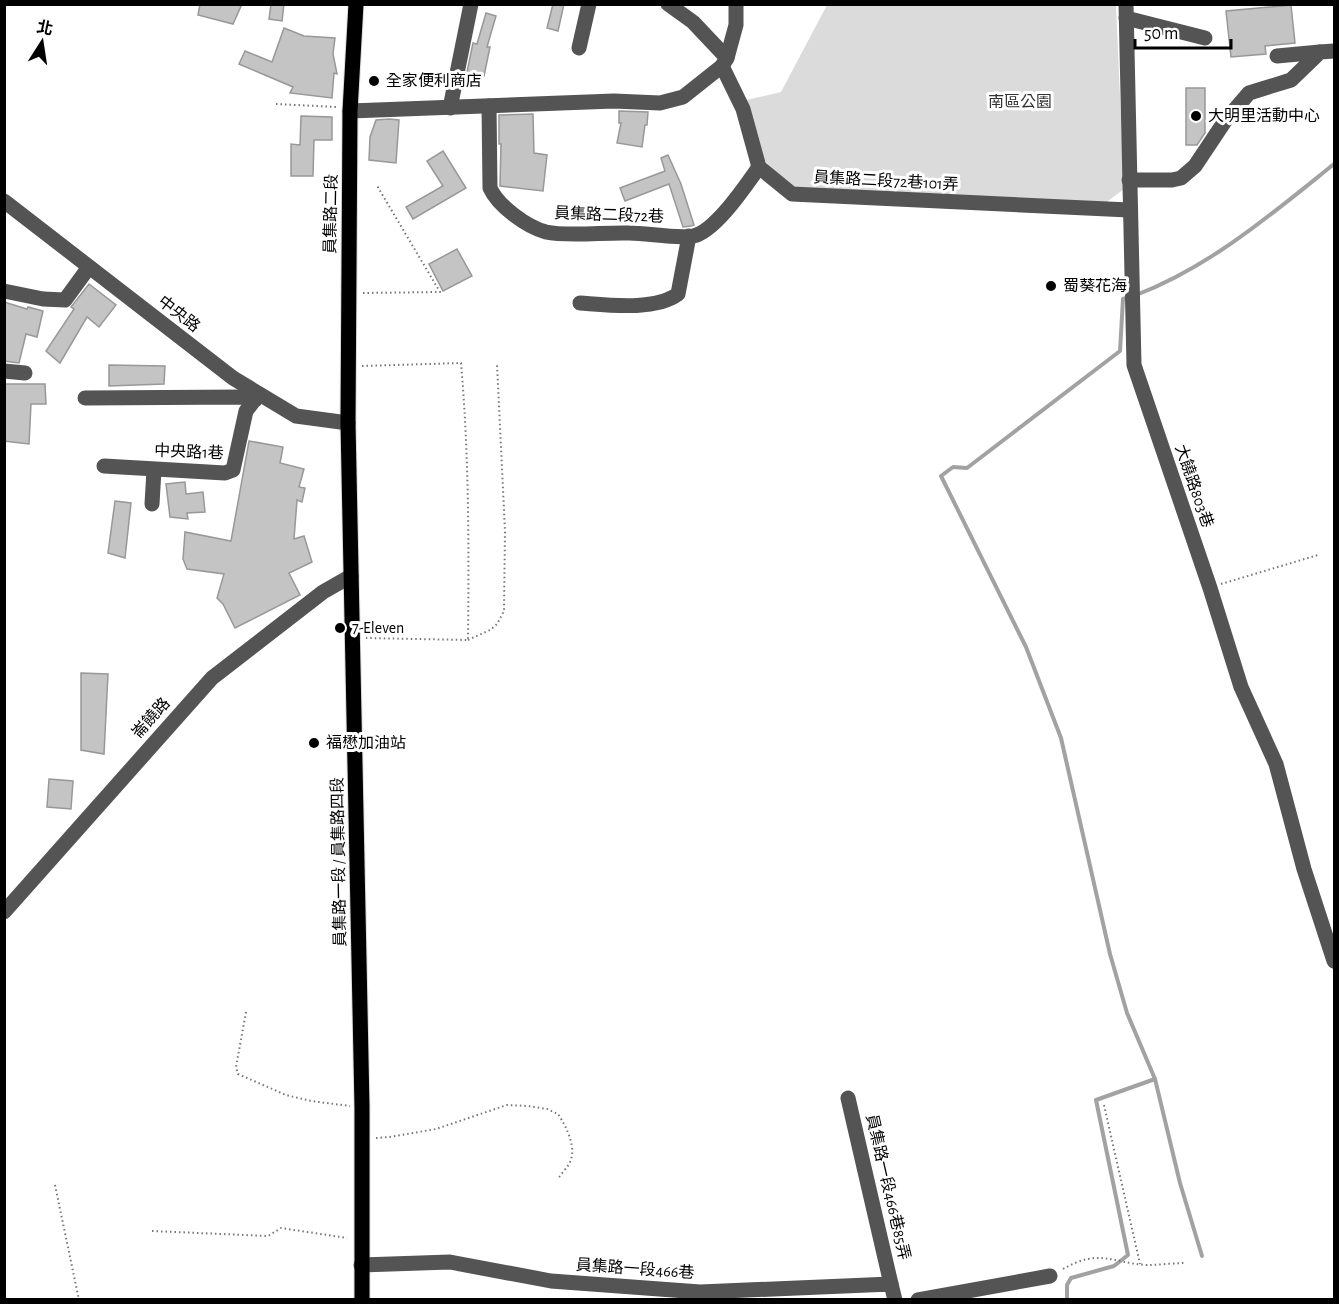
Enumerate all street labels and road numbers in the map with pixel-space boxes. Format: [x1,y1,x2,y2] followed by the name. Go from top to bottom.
[813,168,959,193] street label: 員集路二段72巷101弄
[321,174,340,254] street label: 員集路二段
[554,204,664,225] street label: 員集路二段72巷
[155,292,203,335] street label: 中央路
[154,442,224,461] street label: 中央路1巷
[1172,442,1217,530] street label: 大饒路803巷
[128,694,173,741] street label: 崙饒路
[329,777,348,947] street label: 員集路一段 / 員集路四段
[863,1112,914,1261] street label: 員集路一段466巷85弄
[575,1256,695,1281] street label: 員集路一段466巷

